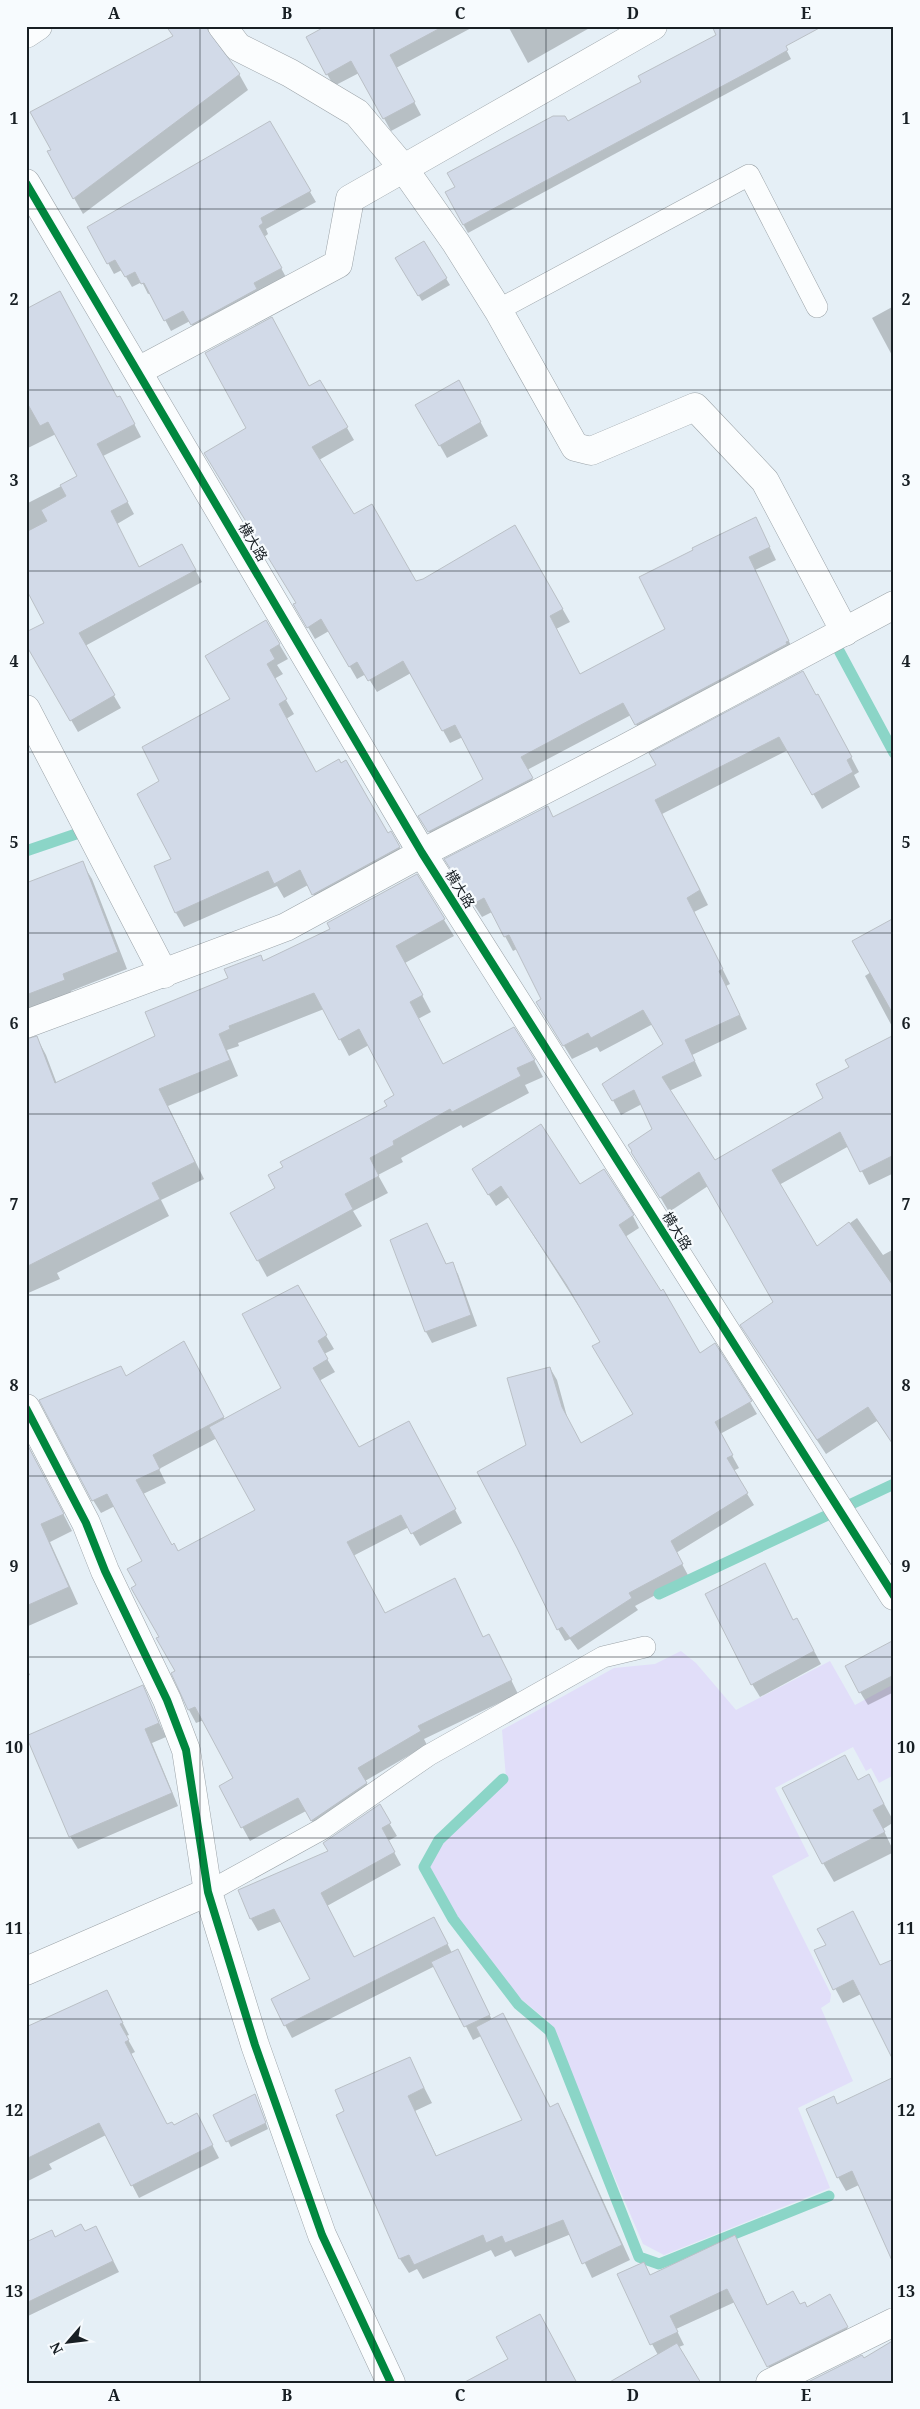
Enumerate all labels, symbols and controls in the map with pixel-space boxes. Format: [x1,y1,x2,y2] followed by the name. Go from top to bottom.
[108,2,121,24] text: A
[282,2,293,24] text: B
[455,2,466,24] text: C
[627,2,639,24] text: D
[801,2,811,24] text: E
[9,107,19,129] text: 1
[901,107,911,129] text: 1
[9,288,19,310] text: 2
[901,288,911,310] text: 2
[9,469,19,491] text: 3
[901,469,911,491] text: 3
[234,519,272,565] street label: 横大路
[9,650,19,672] text: 4
[901,650,911,672] text: 4
[9,831,19,853] text: 5
[901,831,911,853] text: 5
[441,866,480,912] street label: 横大路
[9,1012,19,1034] text: 6
[901,1012,911,1034] text: 6
[9,1193,19,1215] text: 7
[901,1193,911,1215] text: 7
[658,1208,697,1254] street label: 横大路
[9,1374,19,1396] text: 8
[901,1374,911,1396] text: 8
[9,1555,19,1577] text: 9
[901,1555,911,1577] text: 9
[5,1736,23,1758] text: 10
[897,1736,915,1758] text: 10
[5,1917,23,1939] text: 11
[897,1917,915,1939] text: 11
[5,2099,23,2121] text: 12
[897,2099,915,2121] text: 12
[5,2280,23,2302] text: 13
[897,2280,915,2302] text: 13
[42,2316,92,2366] north arrow
[45,2339,67,2358] text: N
[108,2384,121,2406] text: A
[282,2384,293,2406] text: B
[455,2384,466,2406] text: C
[627,2384,639,2406] text: D
[801,2384,811,2406] text: E

